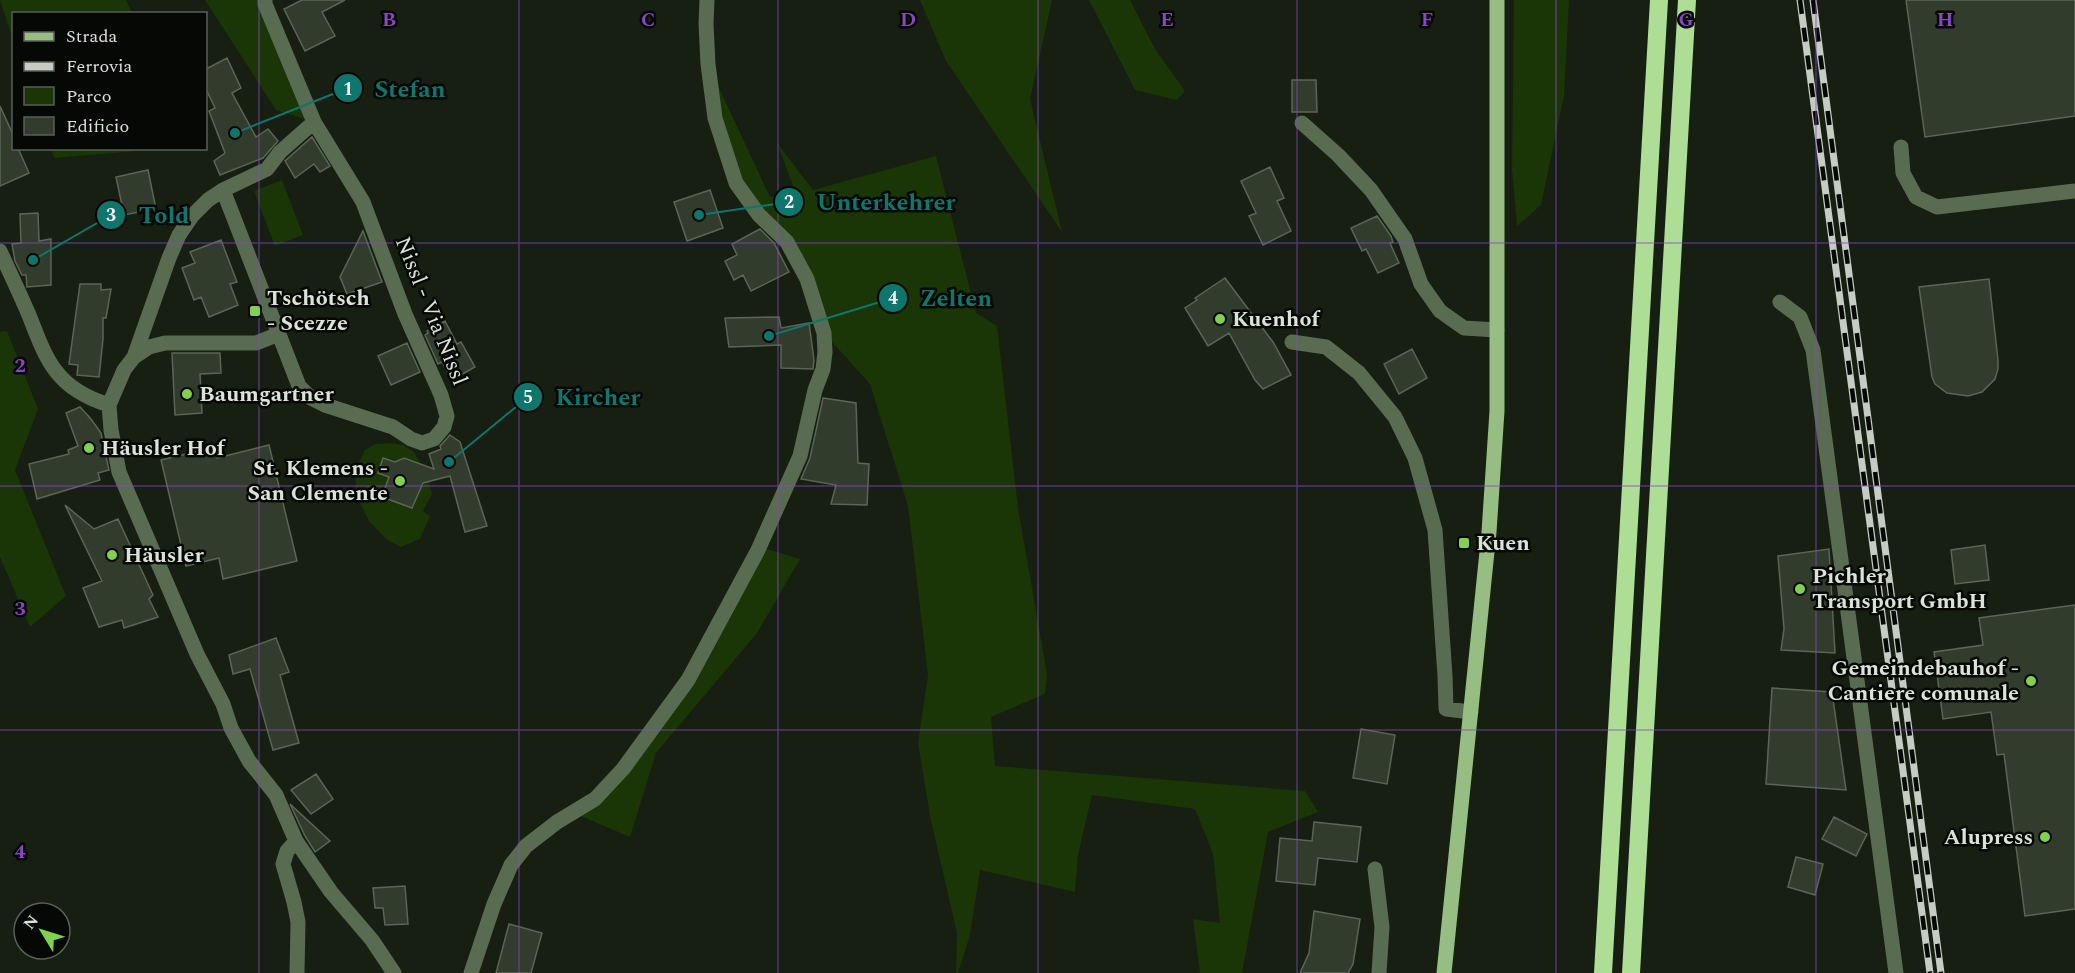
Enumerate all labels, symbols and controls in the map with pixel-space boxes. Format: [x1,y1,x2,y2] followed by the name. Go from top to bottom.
[382,5,396,35] text: B
[641,5,655,35] text: C
[900,5,916,35] text: D
[1160,5,1174,35] text: E
[1421,5,1433,35] text: F
[1678,5,1694,35] text: G
[1937,5,1953,35] text: H
[12,12,207,150] legend
[66,23,117,50] text: Strada
[66,53,133,80] text: Ferrovia
[333,67,458,109] callout: Stefan
[375,72,446,108] text: Stefan
[343,76,353,103] text: 1
[66,83,111,110] text: Parco
[66,113,129,140] text: Edificio
[774,181,967,223] callout: Unterkehrer
[816,185,956,221] text: Unterkehrer
[784,189,794,216] text: 2
[96,194,201,236] callout: Told
[139,198,189,234] text: Told
[106,202,116,229] text: 3
[386,232,476,390] street label: Nissl - Via Nissl
[878,277,1005,319] callout: Zelten
[920,281,992,317] text: Zelten
[267,282,370,340] place label: Tschötsch - Scezze
[888,285,898,312] text: 4
[1232,303,1321,336] place label: Kuenhof
[248,304,262,318] marker: Tschötsch - Scezze
[1213,312,1227,326] marker: Kuenhof
[14,351,26,381] text: 2
[513,376,652,418] callout: Kircher
[199,378,334,411] place label: Baumgartner
[556,380,641,416] text: Kircher
[523,384,533,411] text: 5
[180,387,194,401] marker: Baumgartner
[101,432,227,465] place label: Häusler Hof
[82,441,96,455] marker: Häusler Hof
[247,452,388,510] place label: St. Klemens - San Clemente
[393,474,407,488] marker: St. Klemens - San Clemente
[1476,527,1530,560] place label: Kuen
[1457,536,1471,550] marker: Kuen
[124,539,204,572] place label: Häusler
[105,548,119,562] marker: Häusler
[1812,560,1987,618] place label: Pichler Transport GmbH
[1793,582,1807,596] marker: Pichler Transport GmbH
[14,594,26,624] text: 3
[1828,652,2019,710] place label: Gemeindebauhof - Cantiere comunale
[2024,674,2038,688] marker: Gemeindebauhof - Cantiere comunale
[1944,821,2033,854] place label: Alupress
[2038,830,2052,844] marker: Alupress
[14,837,26,867] text: 4
[12,901,72,961] north arrow
[17,910,44,935] text: N

